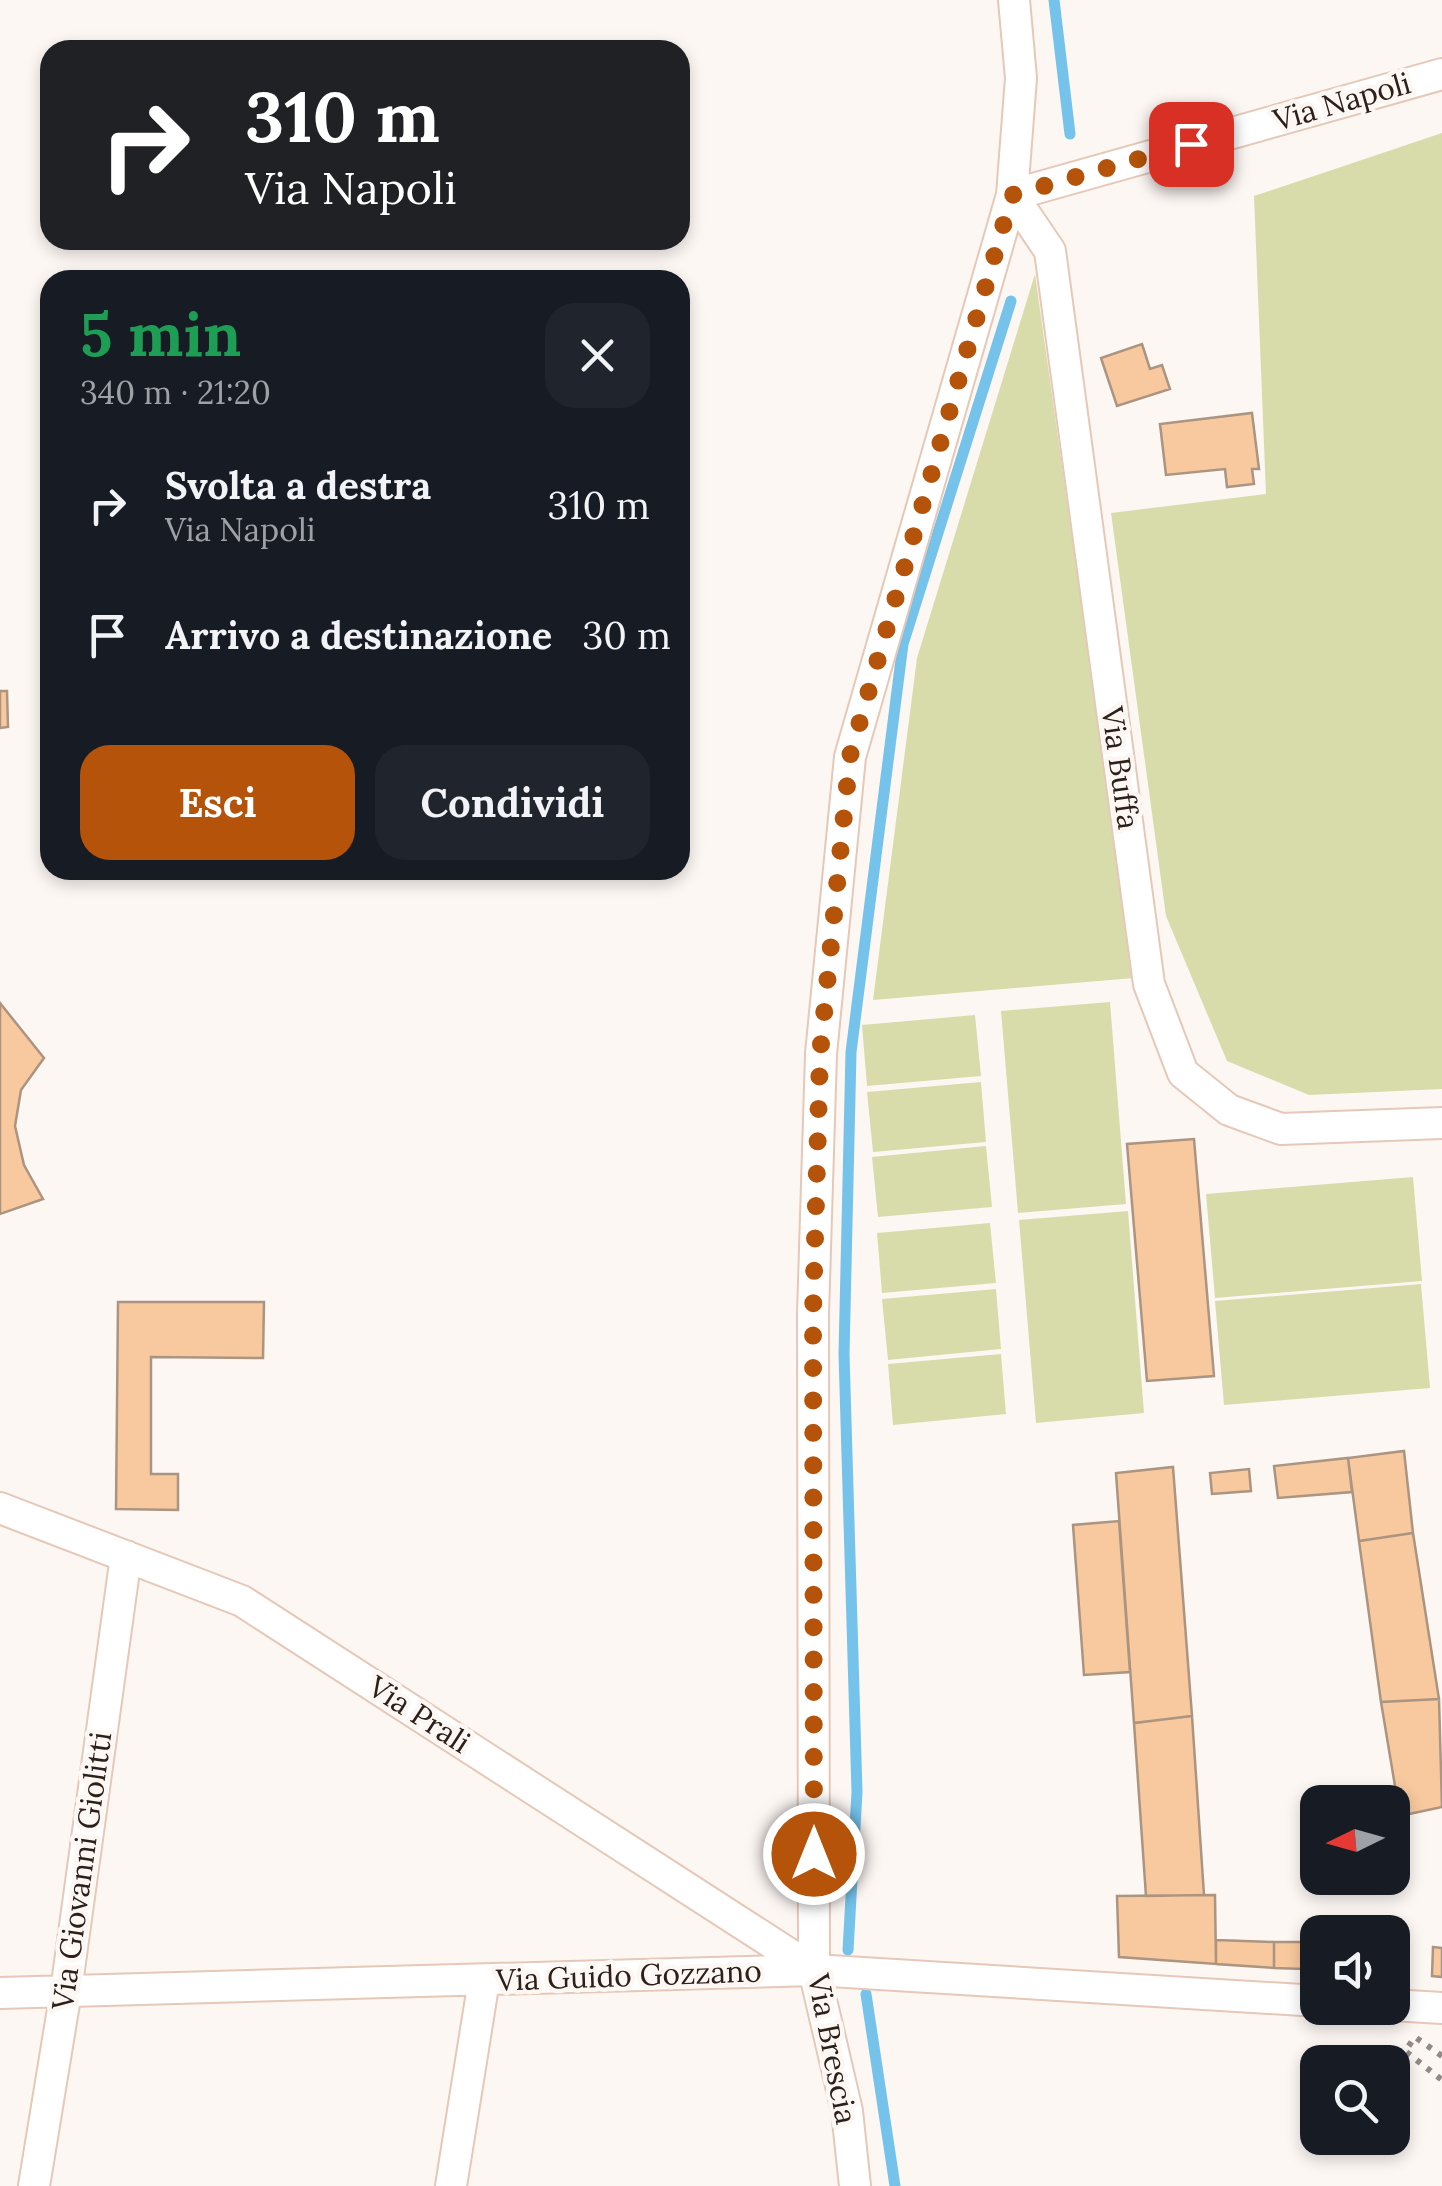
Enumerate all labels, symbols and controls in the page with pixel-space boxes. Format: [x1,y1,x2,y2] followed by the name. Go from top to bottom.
[1268,63,1415,139] street label: Via Napoli
[245,72,440,161] text: 310 m
[80,80,210,210] icon: right
[1149,102,1234,187] pin
[1164,117,1219,172] icon: arrive
[245,159,457,216] text: Via Napoli
[80,296,241,372] text: 5 min
[545,303,650,408] button: close
[80,372,271,413] text: 340 m · 21:20
[165,461,431,509] text: Svolta a destra
[80,478,135,533] icon: right
[547,481,650,529] text: 310 m
[165,509,316,550] text: Via Napoli
[80,608,135,663] icon: arrive
[165,611,552,659] text: Arrivo a destinazione
[582,611,671,659] text: 30 m
[1093,703,1148,832] street label: Via Buffa
[80,745,355,860] button: Esci
[375,745,650,860] button: Condividi
[361,1667,478,1761] street label: Via Prali
[43,1729,119,2013] street label: Via Giovanni Giolitti
[1300,1785,1410,1895] north arrow
[1300,1785,1410,2155] map controls
[762,1802,866,1906] position arrow
[1300,1915,1410,2025] button: sound
[495,1951,762,1999] street label: Via Guido Gozzano
[800,1970,866,2127] street label: Via Brescia
[1300,2045,1410,2155] button: search

